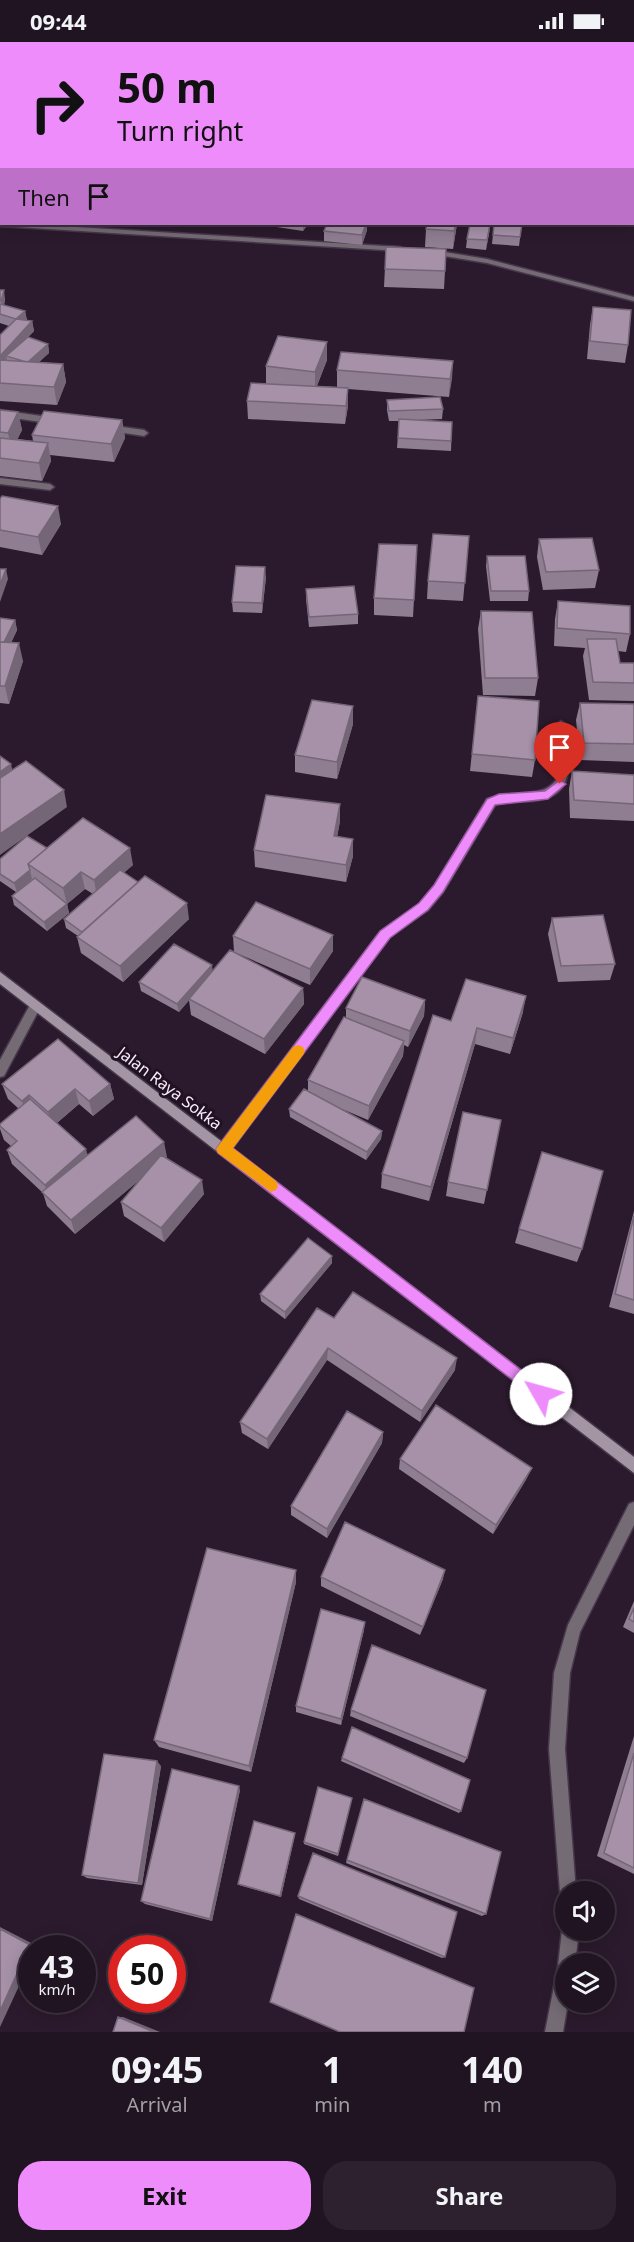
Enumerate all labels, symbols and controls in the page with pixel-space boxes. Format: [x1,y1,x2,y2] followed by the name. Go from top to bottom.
[30,6,87,36] text: 09:44
[117,58,217,115] text: 50 m
[18,66,96,144] icon: right
[117,112,243,149] text: Turn right
[82,180,115,213] icon: arrive
[18,182,70,212] text: Then
[534,722,585,784] pin
[543,731,576,764] icon: arrive
[112,1040,227,1134] street label: Jalan Raya Sokka
[509,1362,573,1426] position arrow
[555,1881,615,2013] map controls
[555,1881,615,1941] button: sound
[108,1935,186,2013] speed limit sign: 50
[40,1946,74,1987] text: 43
[555,1953,615,2013] button: layers
[39,1979,75,1999] text: km/h
[111,2045,203,2094] text: 09:45
[322,2045,343,2094] text: 1
[461,2045,523,2094] text: 140
[127,2091,188,2118] text: Arrival
[314,2091,350,2118] text: min
[483,2091,502,2118] text: m
[18,2161,311,2230] button: Exit
[323,2161,616,2230] button: Share

